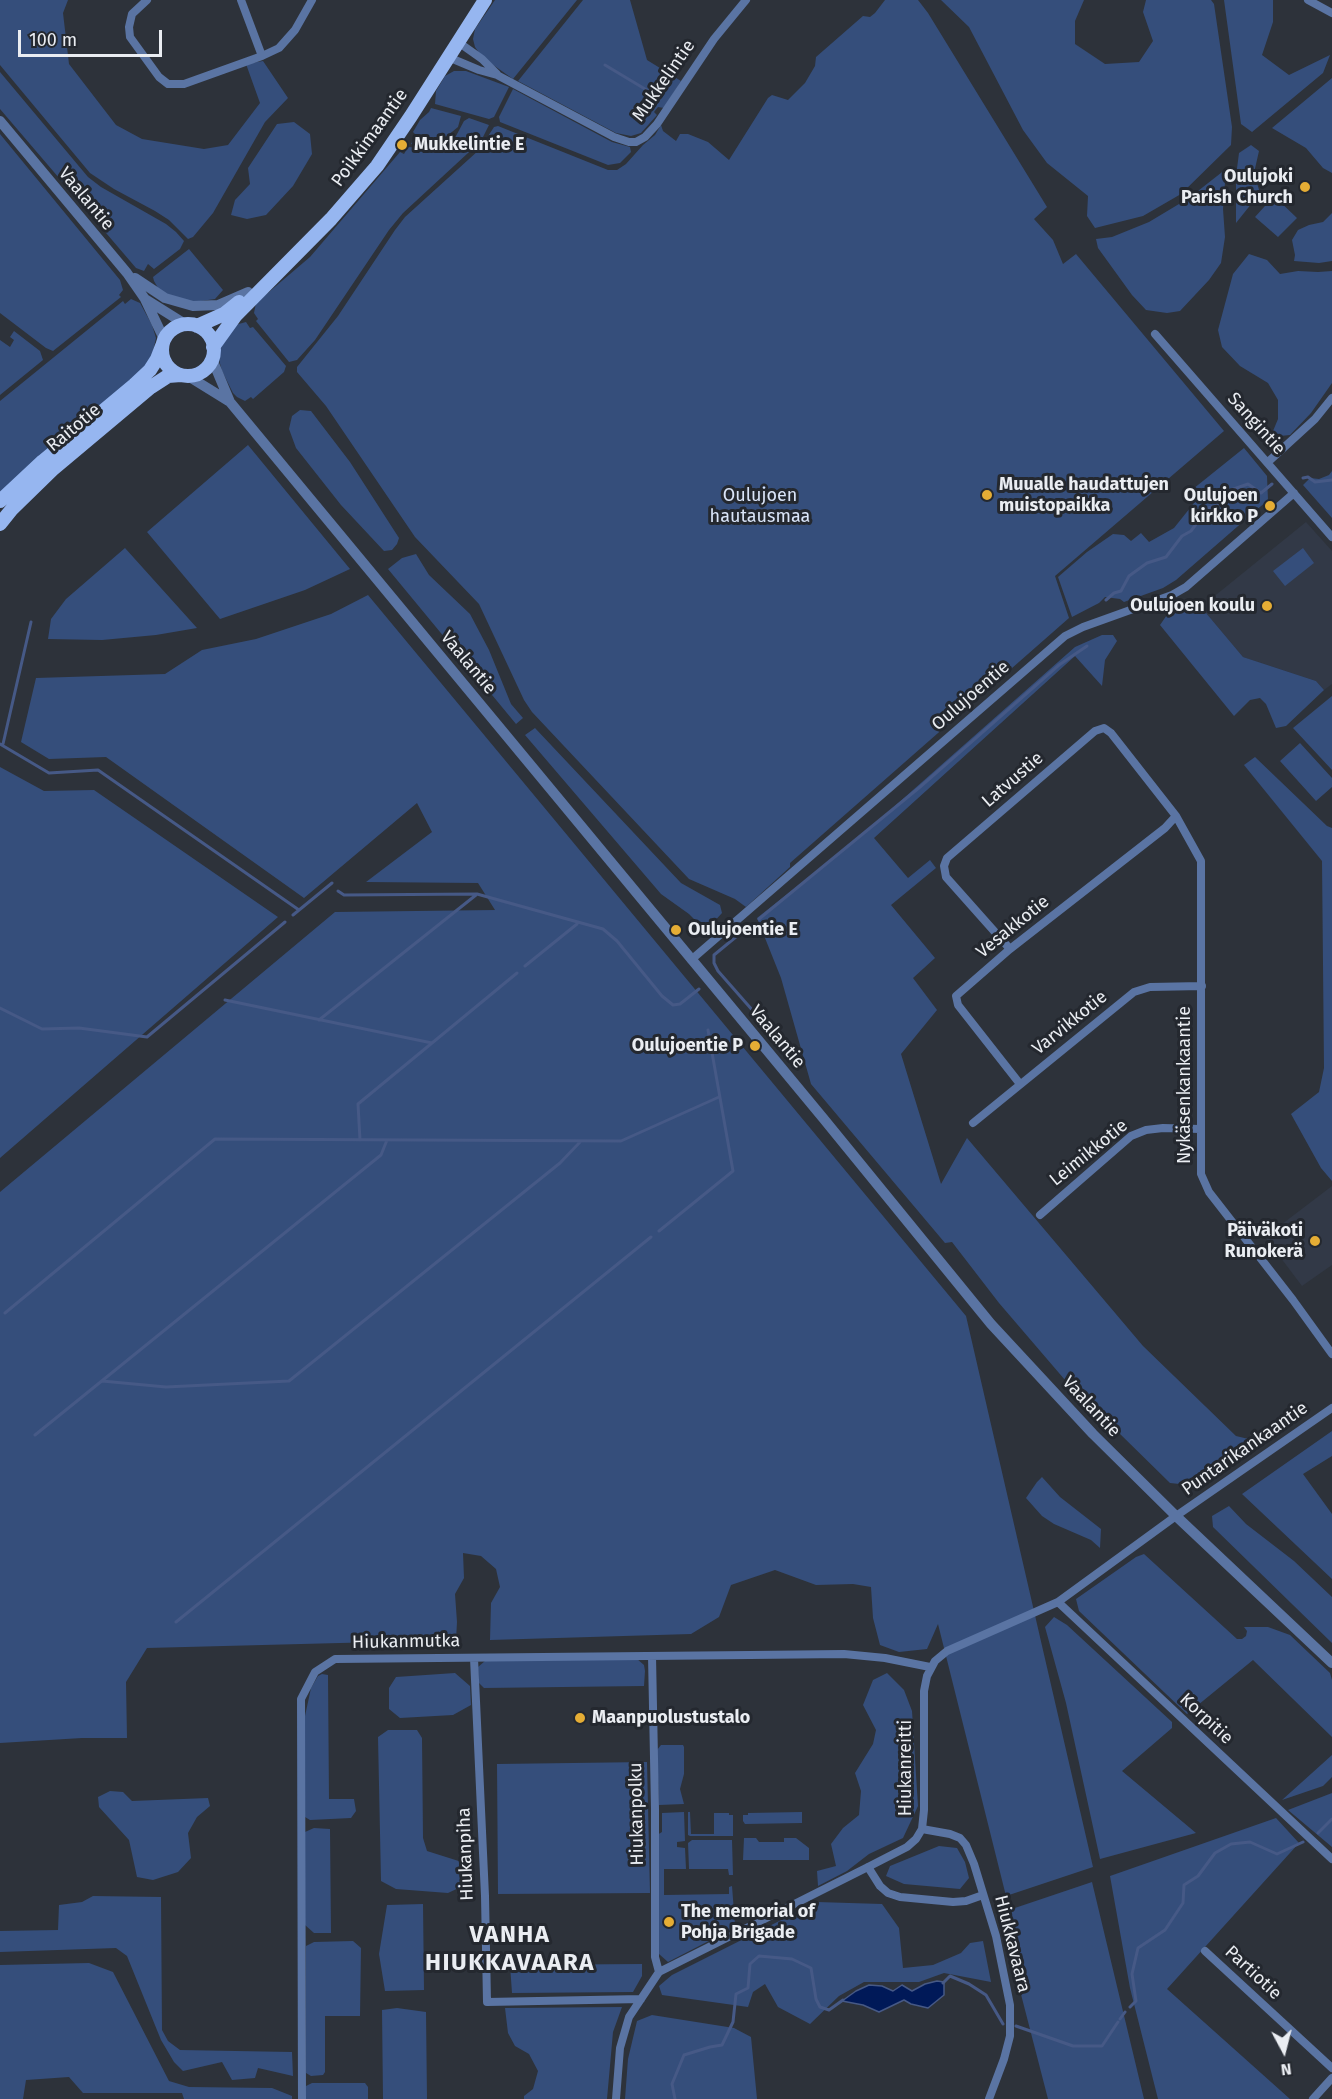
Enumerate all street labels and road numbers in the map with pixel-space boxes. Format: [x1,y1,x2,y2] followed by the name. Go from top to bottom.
[628,36,700,126] street label: Mukkelintie
[327,85,413,191] street label: Poikkimaantie
[53,163,119,235] street label: Vaalantie
[1222,388,1290,460] street label: Sangintie
[43,399,105,457] street label: Raitotie
[435,627,501,699] street label: Vaalantie
[928,656,1014,736] street label: Oulujoentie
[978,748,1048,812] street label: Latvustie
[972,891,1054,963] street label: Vesakkotie
[1028,986,1112,1060] street label: Varvikkotie
[744,1001,810,1073] street label: Vaalantie
[1174,1006,1196,1164] street label: Nykäsenkankaantie
[1046,1115,1132,1191] street label: Leimikkotie
[1057,1372,1125,1442] street label: Vaalantie
[1178,1397,1312,1501] street label: Puntarikankaantie
[352,1630,460,1654] street label: Hiukanmutka
[1175,1689,1237,1749] street label: Korpitie
[895,1720,917,1816] street label: Hiukanreitti
[625,1762,649,1866] street label: Hiukanpolku
[454,1807,478,1901] street label: Hiukanpiha
[989,1893,1035,1995] street label: Hiukkavaara
[1220,1941,1286,2005] street label: Partiotie

